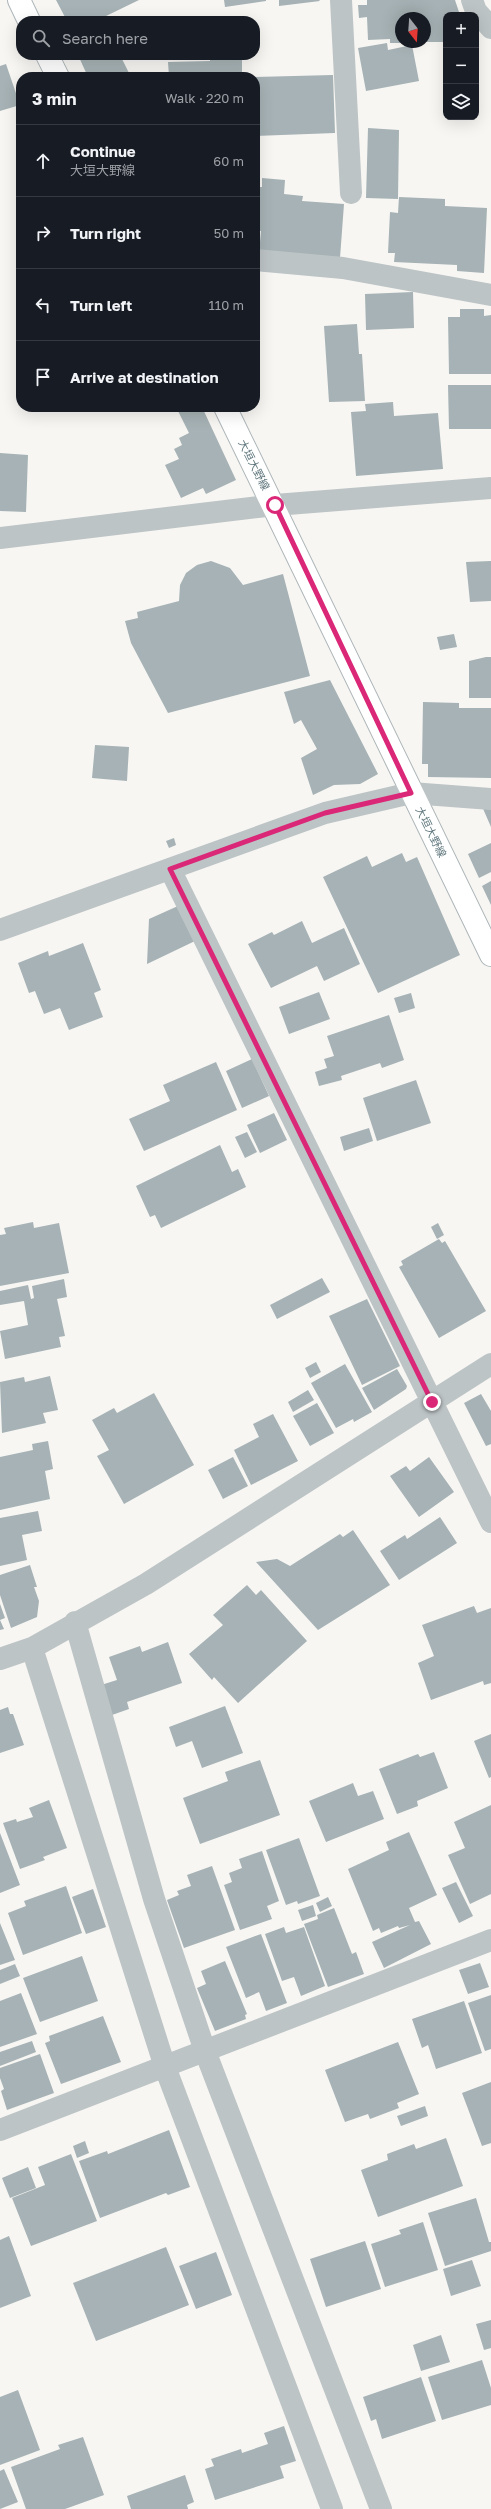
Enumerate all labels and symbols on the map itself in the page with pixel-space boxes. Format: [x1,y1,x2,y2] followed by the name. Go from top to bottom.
[395,12,431,48] north arrow
[236,437,273,492] street label: 大垣大野線
[266,496,284,514] route start
[414,804,449,859] street label: 大垣大野線
[423,1393,441,1411] route end

